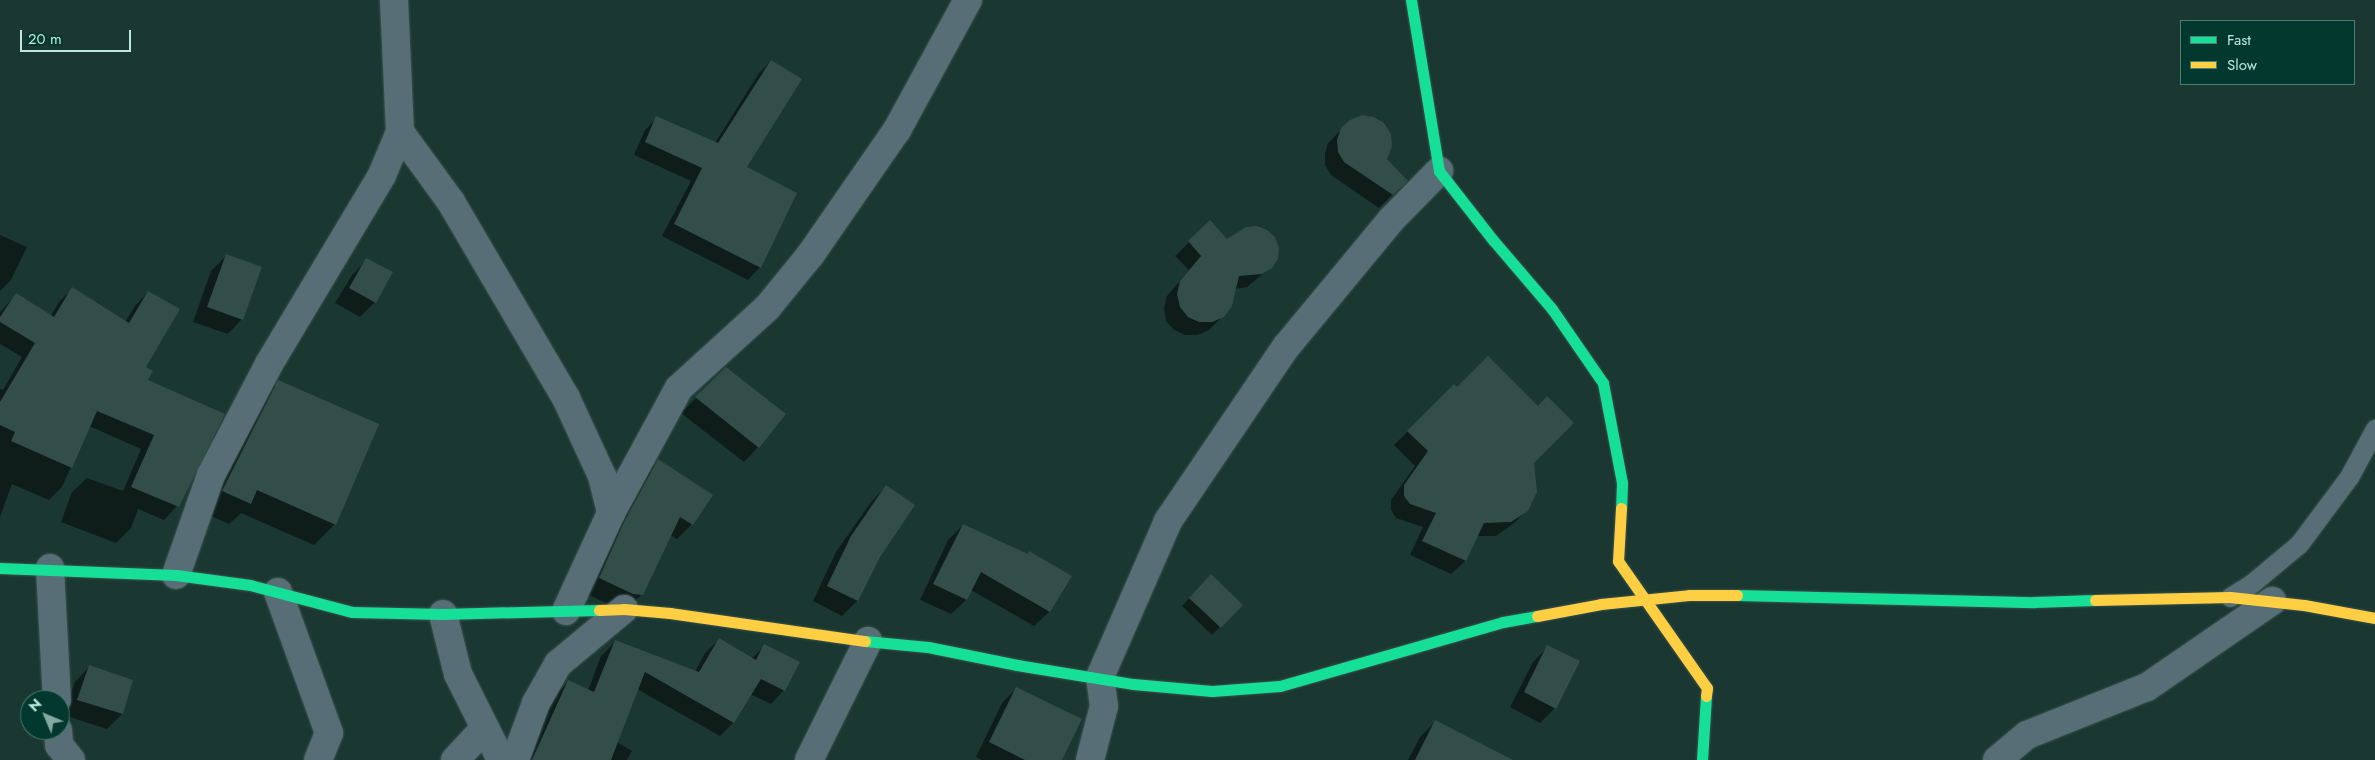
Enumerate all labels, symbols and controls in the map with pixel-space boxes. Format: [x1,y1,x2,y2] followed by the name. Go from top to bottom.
[22,20,134,52] scale bar
[2180,20,2355,85] legend
[28,28,62,50] text: 20 m
[2227,29,2251,51] text: Fast
[2227,54,2257,76] text: Slow
[20,690,70,740] north arrow
[24,694,46,716] text: N

